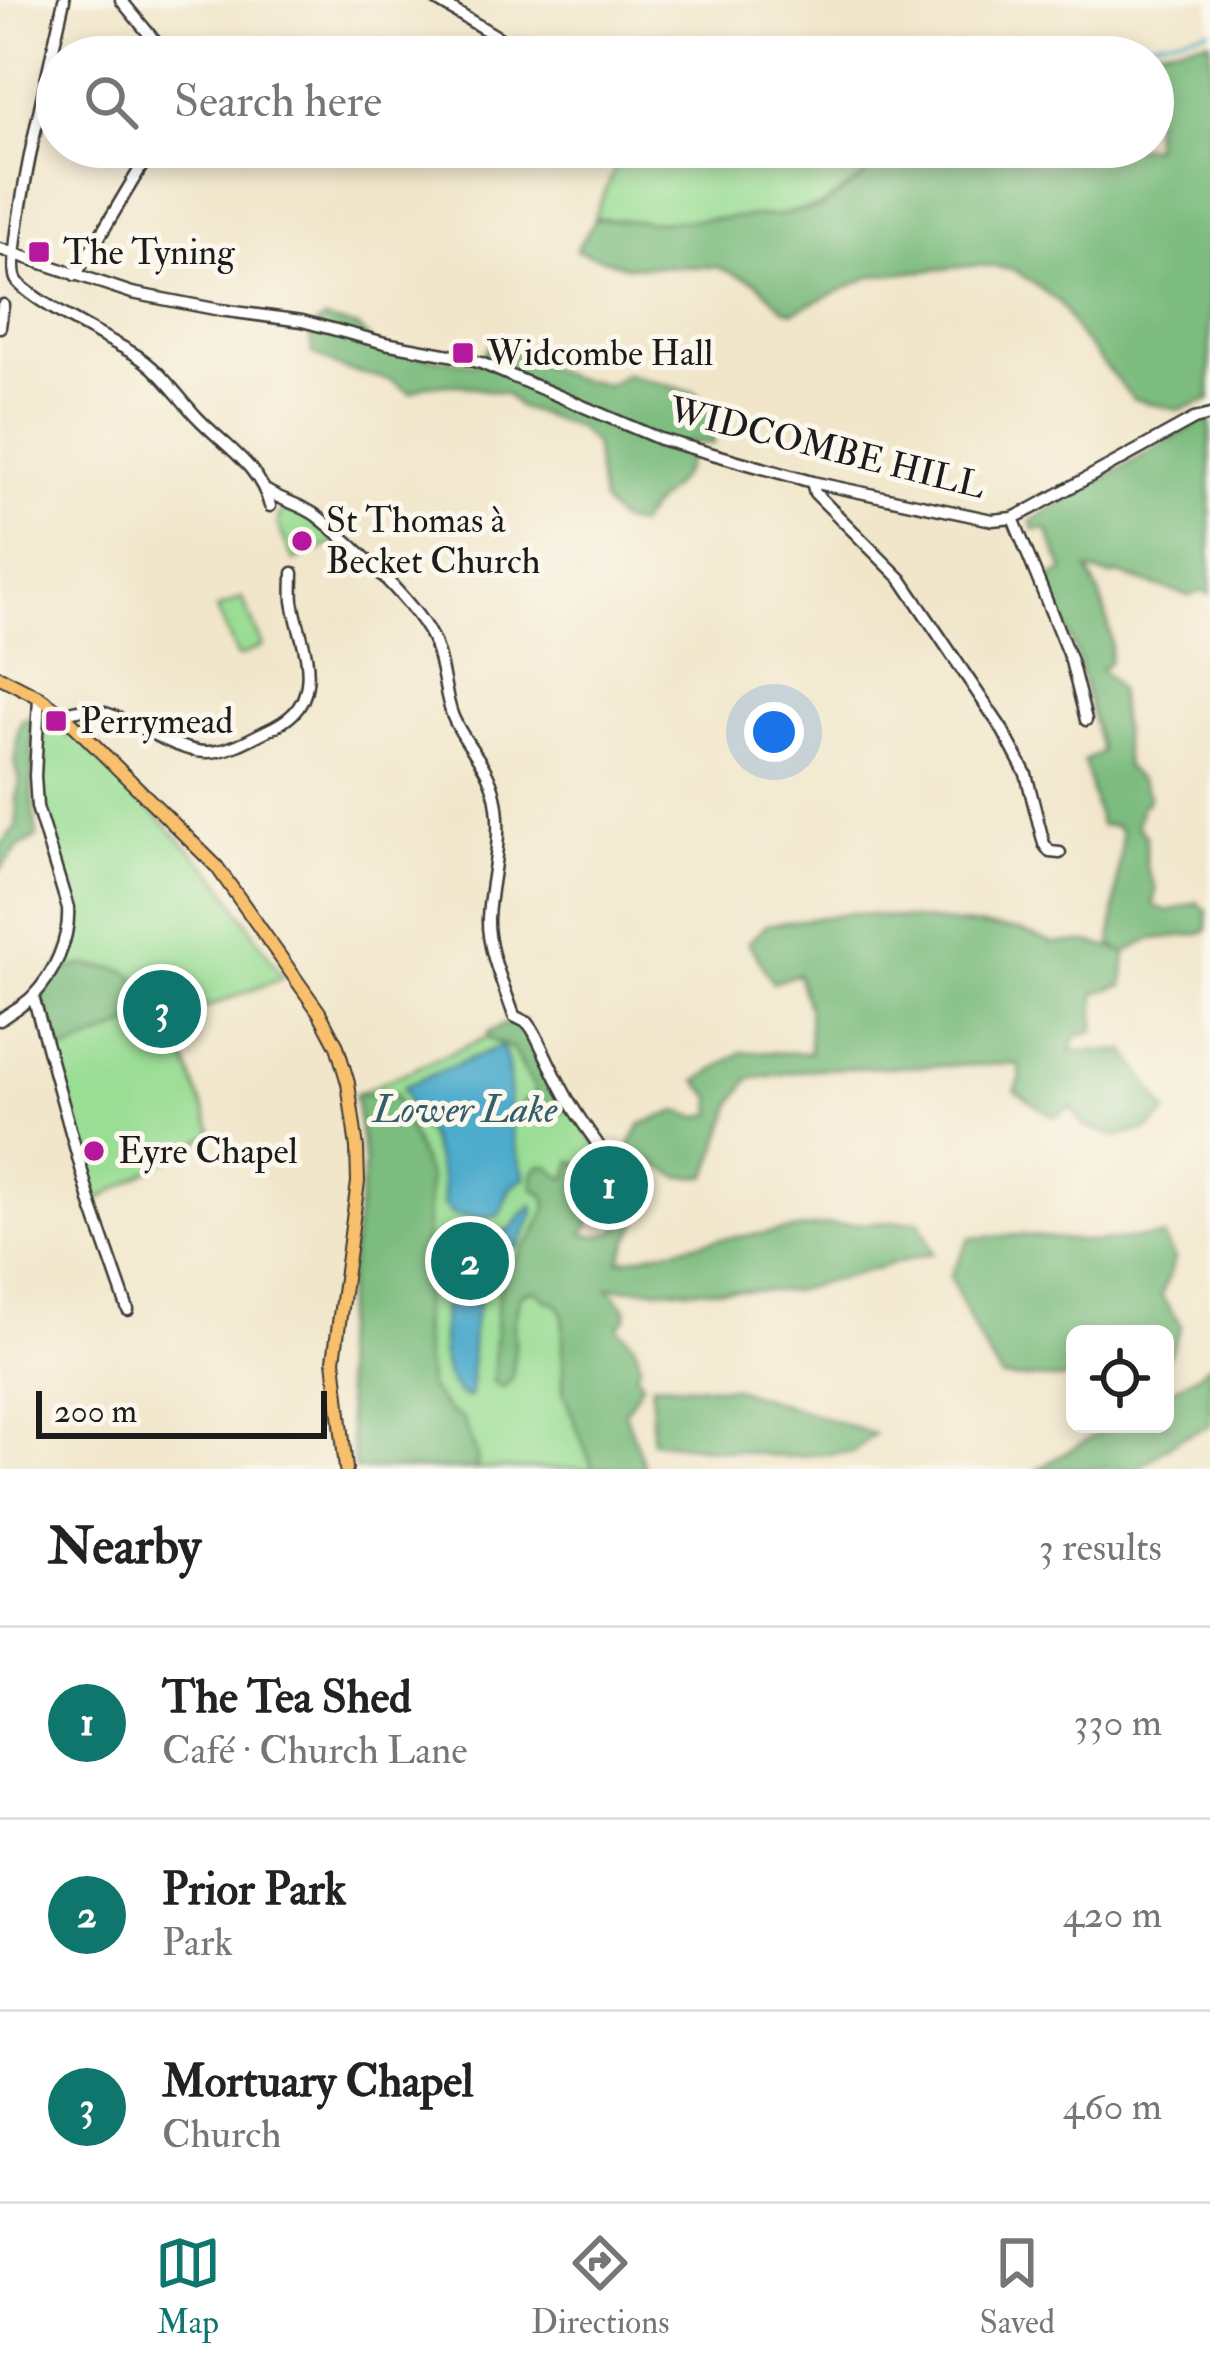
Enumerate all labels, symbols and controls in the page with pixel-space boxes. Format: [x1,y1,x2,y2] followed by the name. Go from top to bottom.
[36,36,1174,168] search box
[78,69,144,135] icon: search
[174,74,382,130] text: Search here
[63,230,236,275] place label: The Tyning
[26,239,52,265] marker: The Tyning
[486,331,713,376] place label: Widcombe Hall
[450,340,476,366] marker: Widcombe Hall
[664,387,989,509] street label: WIDCOMBE HILL
[326,498,541,584] place label: St Thomas à Becket Church
[289,528,315,554] marker: St Thomas à Becket Church
[80,699,233,744] place label: Perrymead
[744,702,804,762] your location
[43,708,69,734] marker: Perrymead
[123,964,201,1054] pin: 3
[371,1085,558,1134] water label: Lower Lake
[118,1129,298,1174] place label: Eyre Chapel
[81,1138,107,1164] marker: Eyre Chapel
[570,1140,648,1230] pin: 1
[431,1216,509,1306] pin: 2
[1066,1325,1174,1433] map controls
[1066,1325,1174,1433] button: locate
[36,1385,327,1438] scale bar
[54,1391,137,1432] text: 200 m
[48,1515,201,1579] text: Nearby
[1039,1523,1162,1572] text: 3 results
[162,1670,411,1726] text: The Tea Shed
[80,1698,94,1747] text: 1
[1074,1698,1162,1747] text: 330 m
[162,1726,468,1775] text: Café · Church Lane
[162,1862,346,1918] text: Prior Park
[77,1890,97,1939] text: 2
[1063,1890,1162,1939] text: 420 m
[162,1918,233,1967] text: Park
[162,2054,474,2110] text: Mortuary Chapel
[80,2082,94,2131] text: 3
[1063,2082,1162,2131] text: 460 m
[162,2110,281,2159] text: Church
[155,2230,221,2343] tab: Map
[531,2230,670,2343] tab: Directions
[980,2230,1055,2343] tab: Saved

